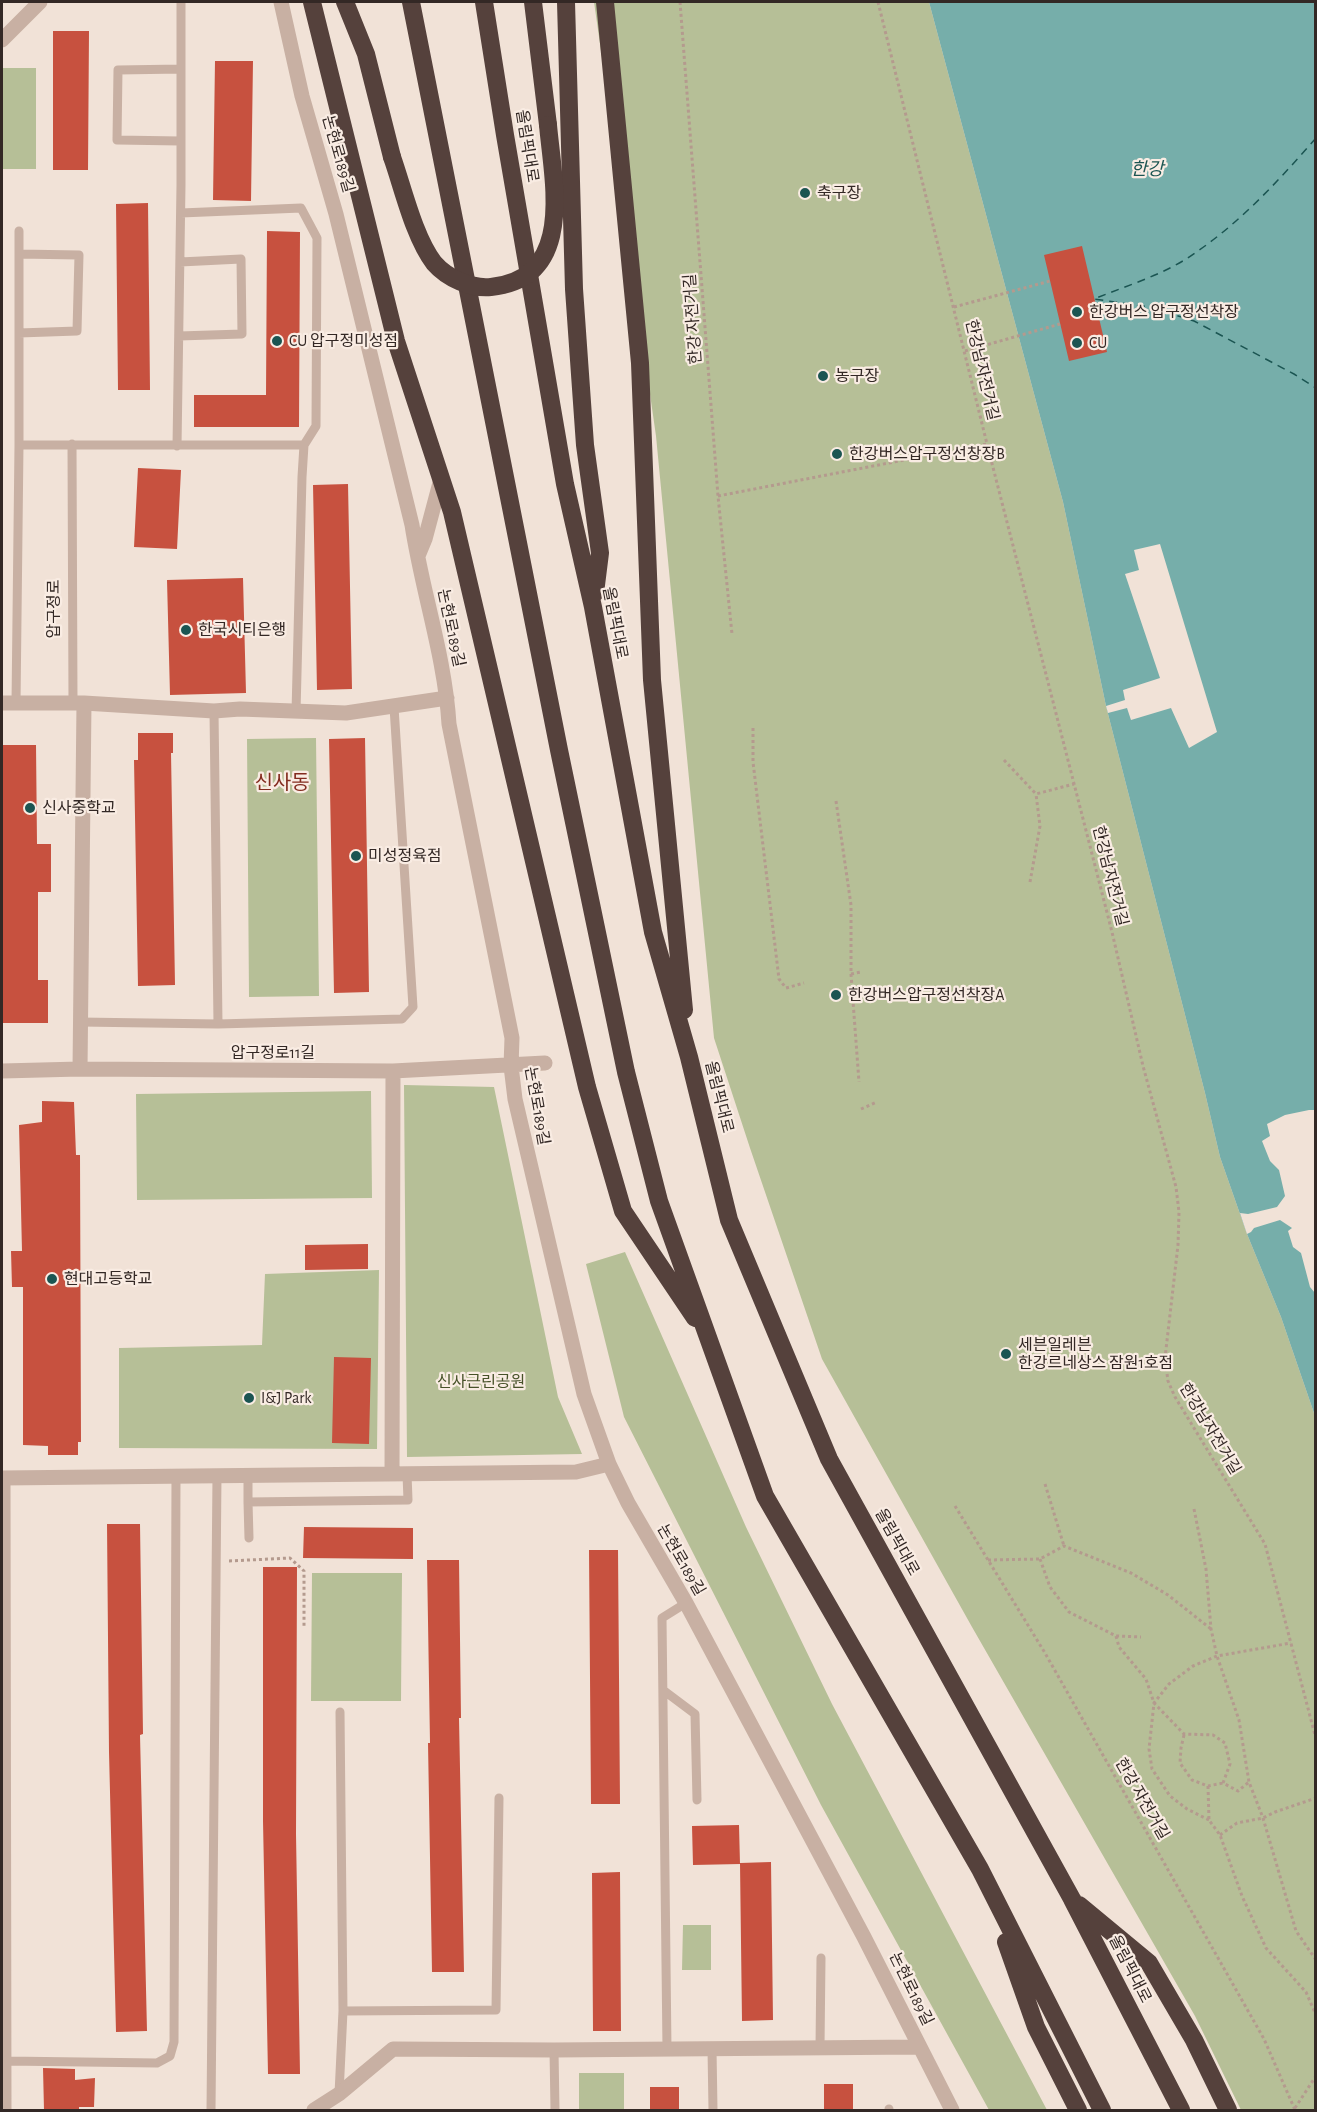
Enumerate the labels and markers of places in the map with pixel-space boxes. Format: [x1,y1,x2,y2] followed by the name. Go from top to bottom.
[817,183,861,203] place label: 축구장
[798,186,812,200] marker: 축구장
[1089,302,1239,322] place label: 한강버스 압구정선착장
[1070,305,1084,319] marker: 한강버스 압구정선착장
[289,331,398,351] place label: CU 압구정미성점
[1089,333,1107,353] place label: CU
[270,334,284,348] marker: CU 압구정미성점
[1070,336,1084,350] marker: CU
[835,366,879,386] place label: 농구장
[816,369,830,383] marker: 농구장
[849,444,1005,464] place label: 한강버스압구정선창장B
[830,447,844,461] marker: 한강버스압구정선창장B
[198,620,286,640] place label: 한국시티은행
[179,623,193,637] marker: 한국시티은행
[42,798,116,818] place label: 신사중학교
[23,801,37,815] marker: 신사중학교
[368,846,442,866] place label: 미성정육점
[349,849,363,863] marker: 미성정육점
[848,985,1004,1005] place label: 한강버스압구정선착장A
[829,988,843,1002] marker: 한강버스압구정선착장A
[64,1269,152,1289] place label: 현대고등학교
[45,1272,59,1286] marker: 현대고등학교
[1018,1335,1173,1373] place label: 세븐일레븐 한강르네상스 잠원1호점
[999,1347,1013,1361] marker: 세븐일레븐 한강르네상스 잠원1호점
[261,1388,312,1408] place label: I&J Park
[242,1391,256,1405] marker: I&J Park

